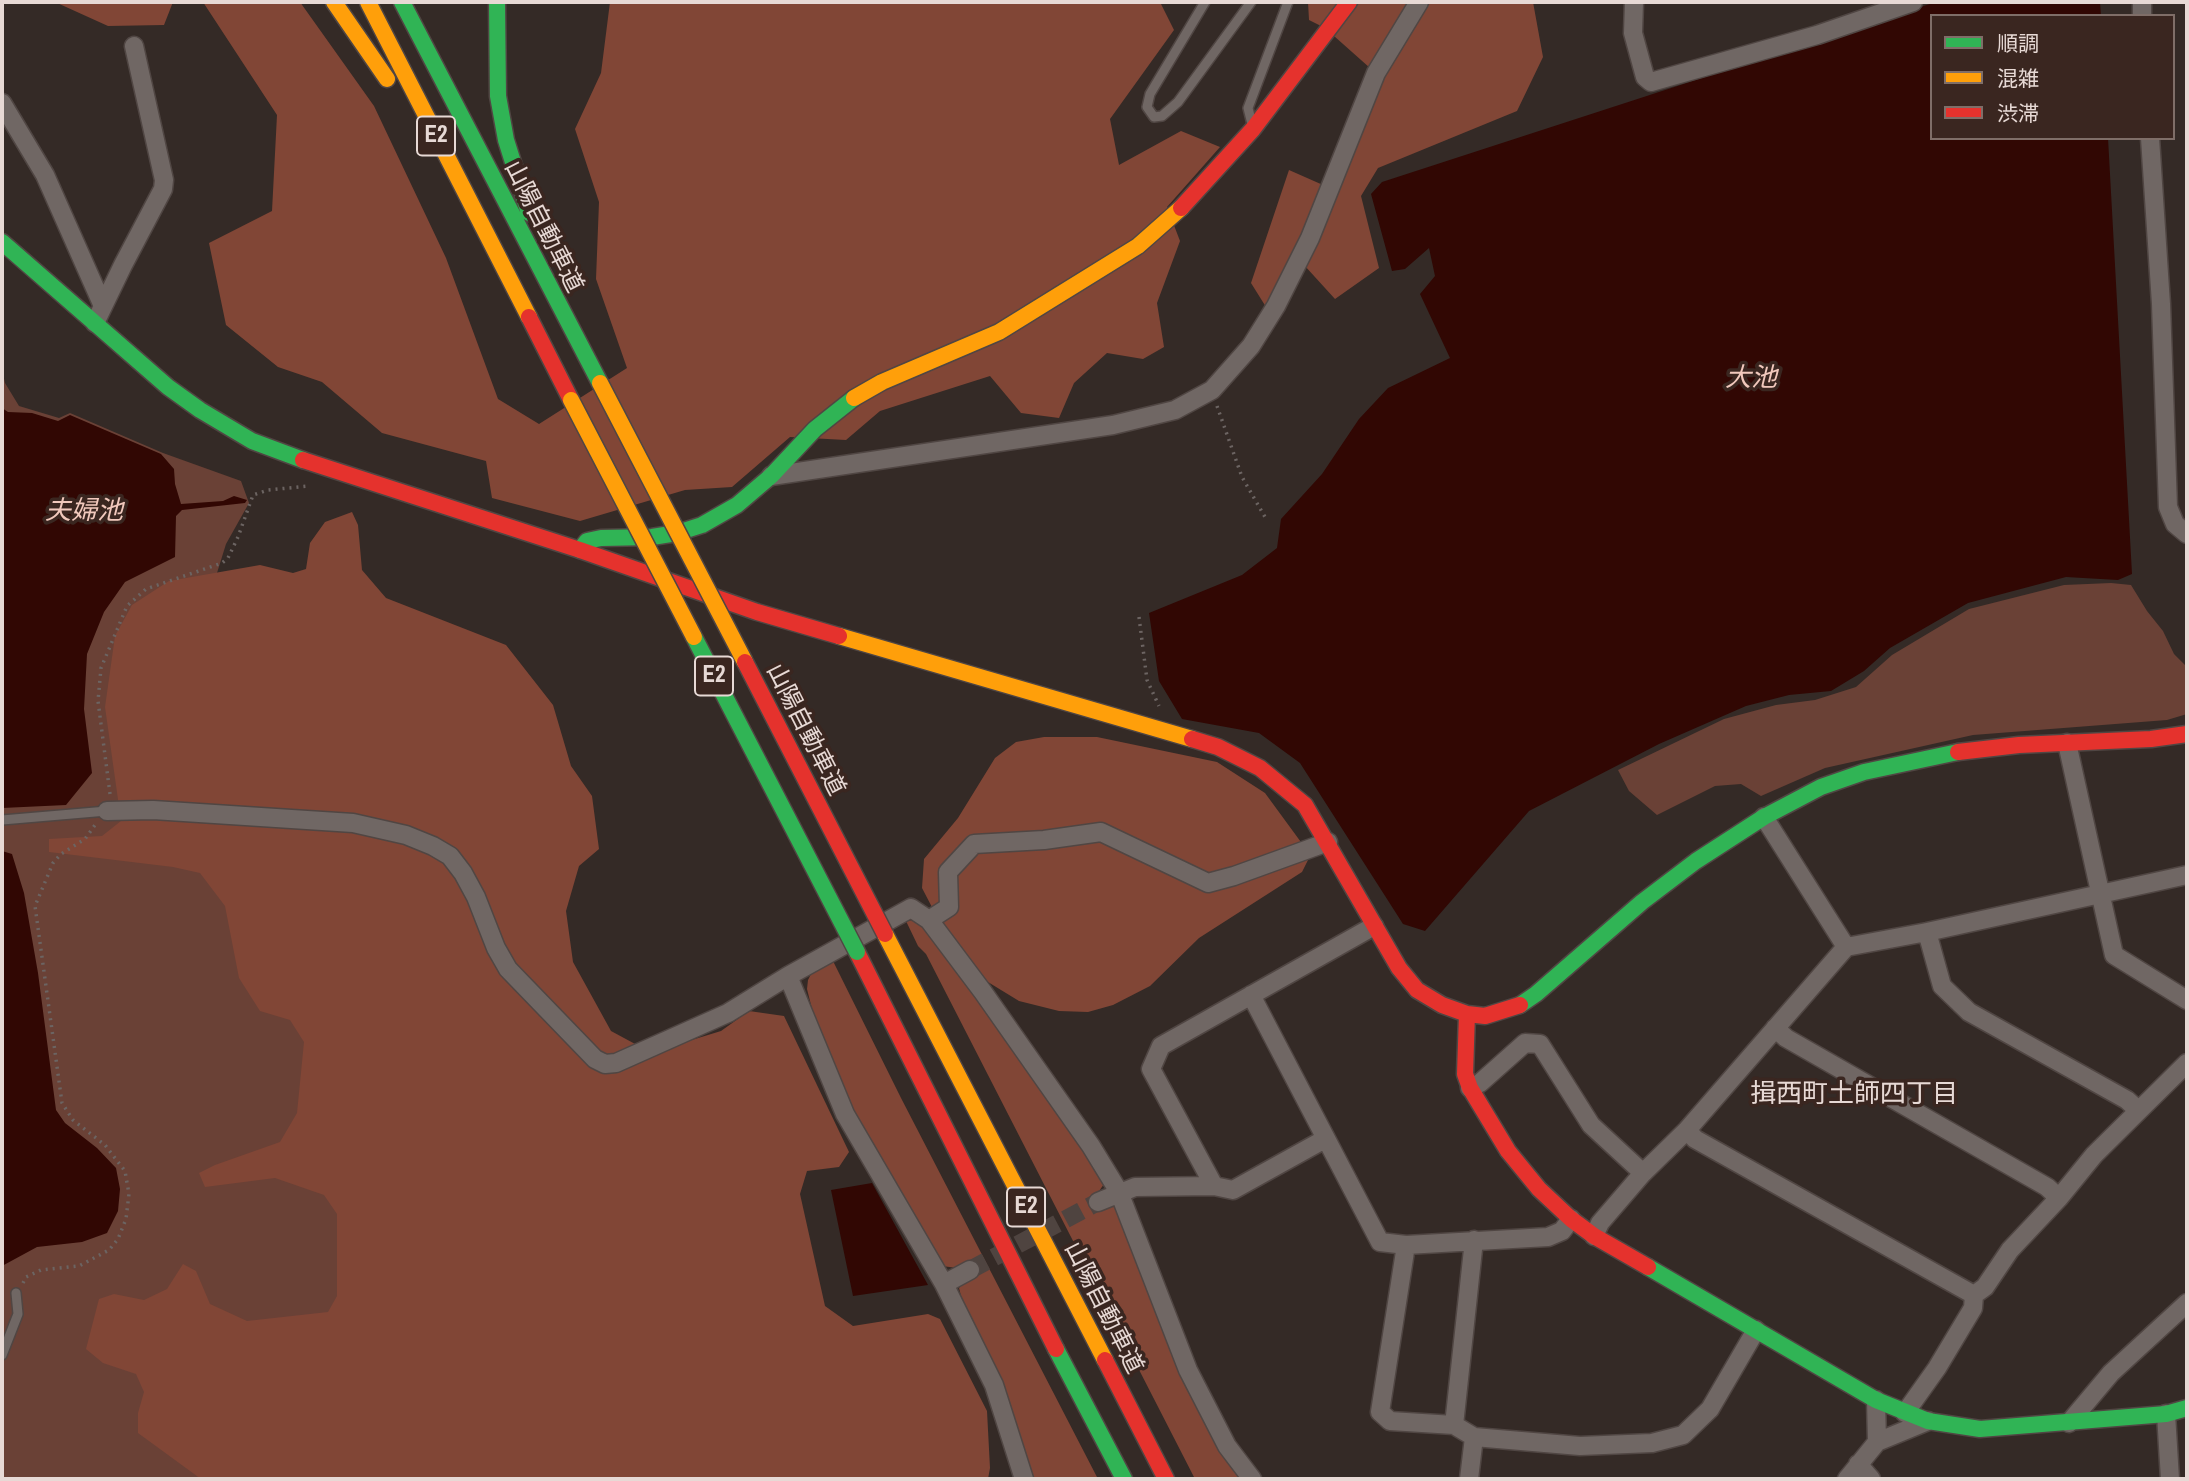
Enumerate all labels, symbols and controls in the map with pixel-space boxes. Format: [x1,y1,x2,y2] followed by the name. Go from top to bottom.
[1930,14,2175,140] legend
[1997,29,2039,58] text: 順調
[1997,64,2039,93] text: 混雑
[1997,99,2039,128] text: 渋滞
[417,116,455,155] road number: E2
[497,156,589,298] street label: 山陽自動車道
[1725,363,1777,395] water label: 大池
[45,496,123,528] water label: 夫婦池
[695,656,733,696] road number: E2
[759,659,851,801] street label: 山陽自動車道
[1750,1079,1958,1111] district label: 揖西町土師四丁目
[1007,1188,1045,1226] road number: E2
[1057,1237,1149,1379] street label: 山陽自動車道

